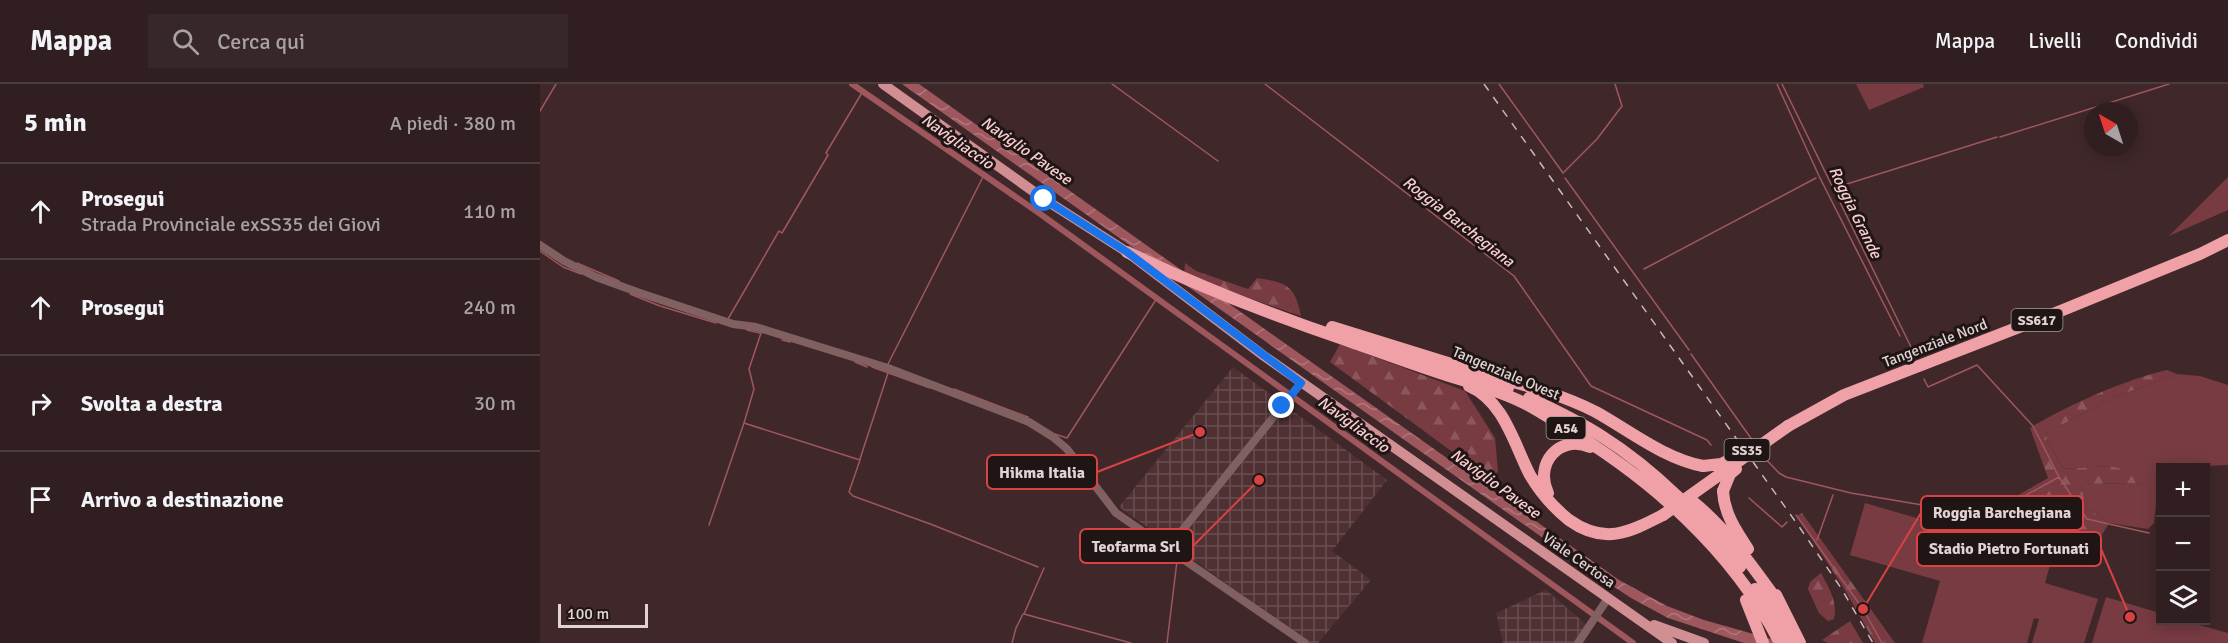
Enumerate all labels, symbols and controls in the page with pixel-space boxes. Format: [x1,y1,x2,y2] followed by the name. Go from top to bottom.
[148,14,568,68] search box
[30,24,112,58] text: Mappa
[169,25,202,58] icon: search
[217,28,305,55] text: Cerca qui
[1935,28,1995,54] text: Mappa
[2028,28,2082,54] text: Livelli
[2115,28,2198,54] text: Condividi
[2084,102,2138,156] north arrow
[24,107,87,139] text: 5 min
[918,110,998,174] water label: Navigliaccio
[390,111,516,136] text: A piedi · 380 m
[977,112,1076,190] water label: Naviglio Pavese
[1824,163,1886,263] water label: Roggia Grande
[1399,172,1519,272] water label: Roggia Barchegiana
[81,185,165,212] text: Prosegui
[1030,185,1056,211] route start
[24,195,57,228] icon: ahead
[463,199,516,224] text: 110 m
[81,212,381,237] text: Strada Provinciale exSS35 dei Giovi
[24,291,57,324] icon: ahead
[81,294,165,321] text: Prosegui
[463,295,516,320] text: 240 m
[2012,309,2062,331] road number: SS617
[1880,315,1990,371] street label: Tangenziale Nord
[1450,342,1562,404] street label: Tangenziale Ovest
[24,387,57,420] icon: right
[81,390,222,417] text: Svolta a destra
[474,391,516,416] text: 30 m
[1268,392,1294,418] route end
[1314,392,1394,458] water label: Navigliaccio
[1546,417,1586,439] road number: A54
[1724,439,1770,461] road number: SS35
[1447,445,1545,524] water label: Naviglio Pavese
[987,455,1097,489] callout: Hikma Italia
[999,463,1085,483] text: Hikma Italia
[2156,463,2210,625] map controls
[2156,463,2210,517] button: +
[24,483,57,516] icon: arrive
[81,486,284,513] text: Arrivo a destinazione
[1921,496,2083,530] callout: Roggia Barchegiana
[1933,503,2071,523] text: Roggia Barchegiana
[2156,517,2210,571] button: −
[1539,528,1619,592] street label: Viale Certosa
[1080,529,1193,563] callout: Teofarma Srl
[1917,532,2101,566] callout: Stadio Pietro Fortunati
[1092,537,1180,557] text: Teofarma Srl
[1929,539,2089,559] text: Stadio Pietro Fortunati
[2156,571,2210,625] button: layers
[558,601,648,628] scale bar
[567,604,609,624] text: 100 m

